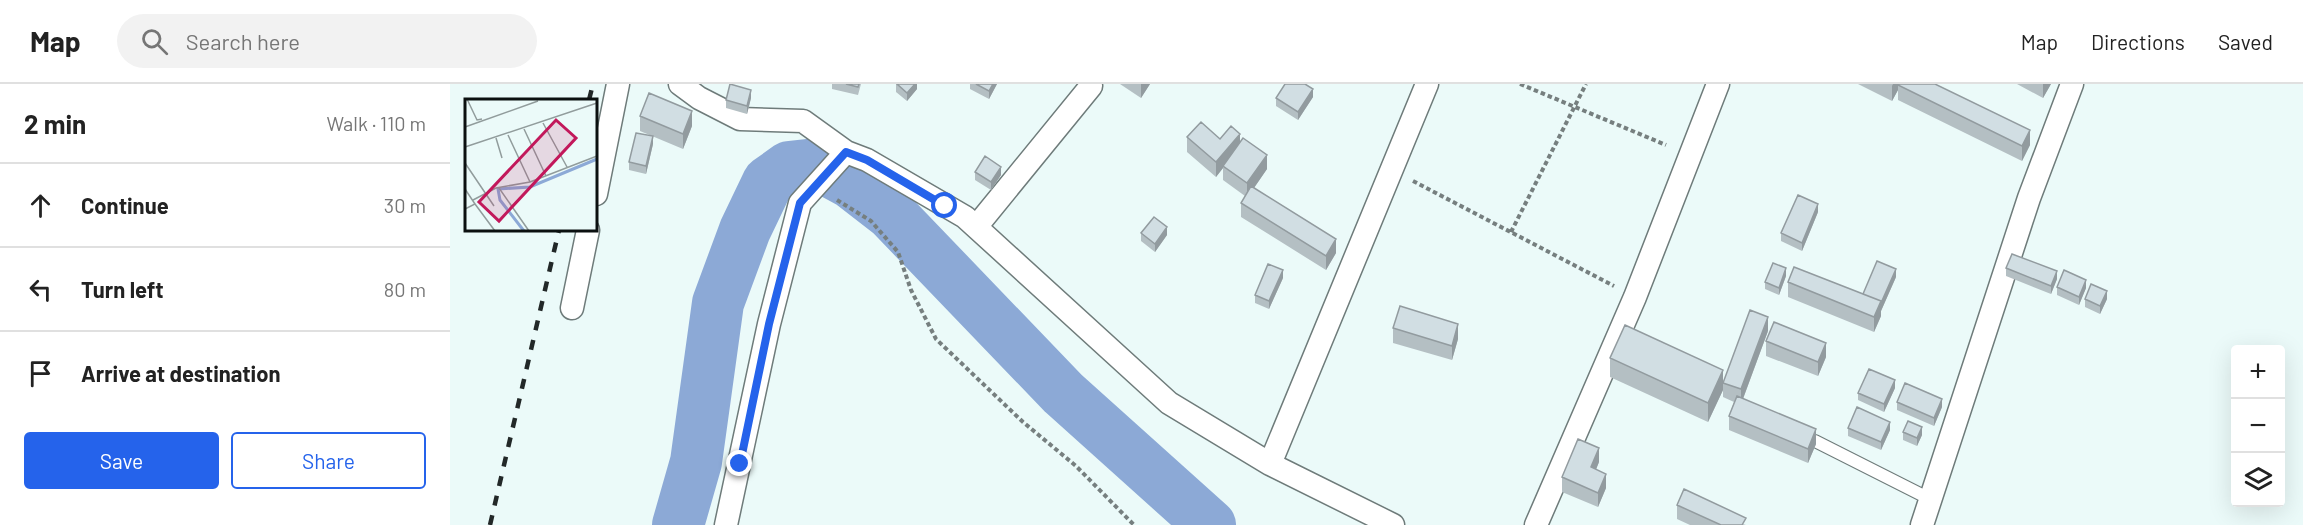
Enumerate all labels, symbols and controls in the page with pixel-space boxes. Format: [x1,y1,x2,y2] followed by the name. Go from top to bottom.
[117,14,537,68] search box
[30,24,81,58] text: Map
[138,25,171,58] icon: search
[186,28,300,54] text: Search here
[2021,29,2058,54] text: Map
[2091,29,2185,54] text: Directions
[2218,29,2273,54] text: Saved
[465,99,597,231] inset map
[24,108,86,139] text: 2 min
[326,111,426,135] text: Walk · 110 m
[24,189,57,222] icon: ahead
[81,192,169,218] text: Continue
[931,192,957,218] route start
[384,193,426,217] text: 30 m
[24,273,57,306] icon: left
[81,276,164,302] text: Turn left
[384,277,426,301] text: 80 m
[2231,345,2285,507] map controls
[2231,345,2285,399] button: +
[24,357,57,390] icon: arrive
[81,360,280,386] text: Arrive at destination
[2231,399,2285,453] button: −
[24,432,219,489] button: Save
[231,432,426,489] button: Share
[726,450,752,476] route end
[2231,453,2285,507] button: layers

